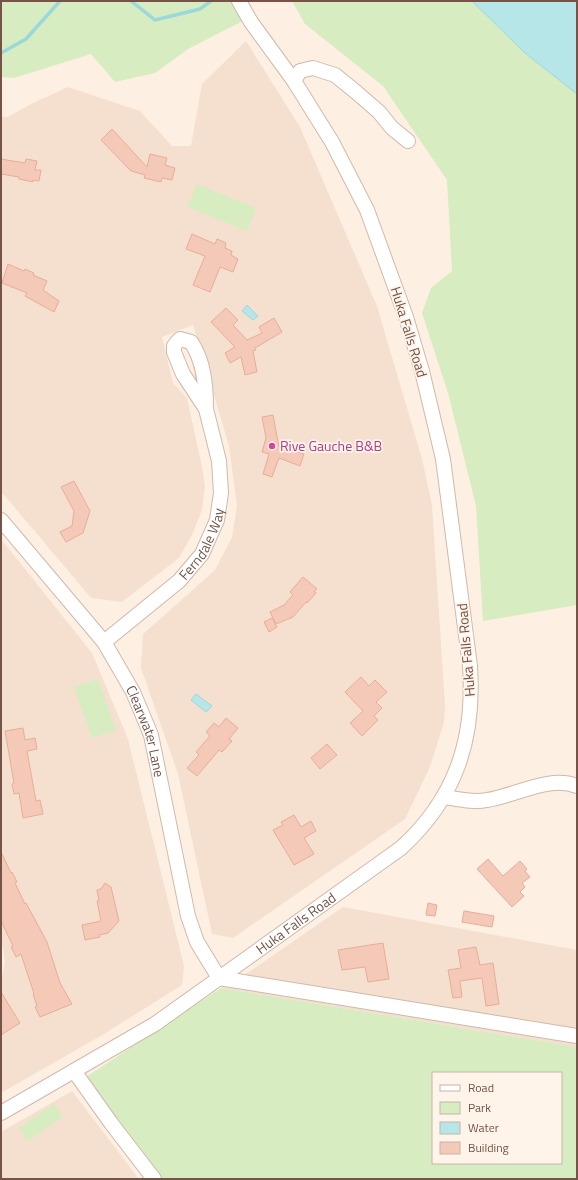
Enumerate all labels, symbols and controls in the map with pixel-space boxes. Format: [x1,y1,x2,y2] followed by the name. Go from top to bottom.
[386,284,433,380] street label: Huka Falls Road
[280,435,382,456] place label: Rive Gauche B&B
[267,441,277,451] marker: Rive Gauche B&B
[173,506,229,584] street label: Ferndale Way
[451,602,480,698] street label: Huka Falls Road
[121,681,170,779] street label: Clearwater Lane
[251,887,340,959] street label: Huka Falls Road
[432,1072,562,1164] legend
[468,1078,494,1097] text: Road
[468,1098,491,1117] text: Park
[468,1118,499,1137] text: Water
[468,1138,509,1157] text: Building

